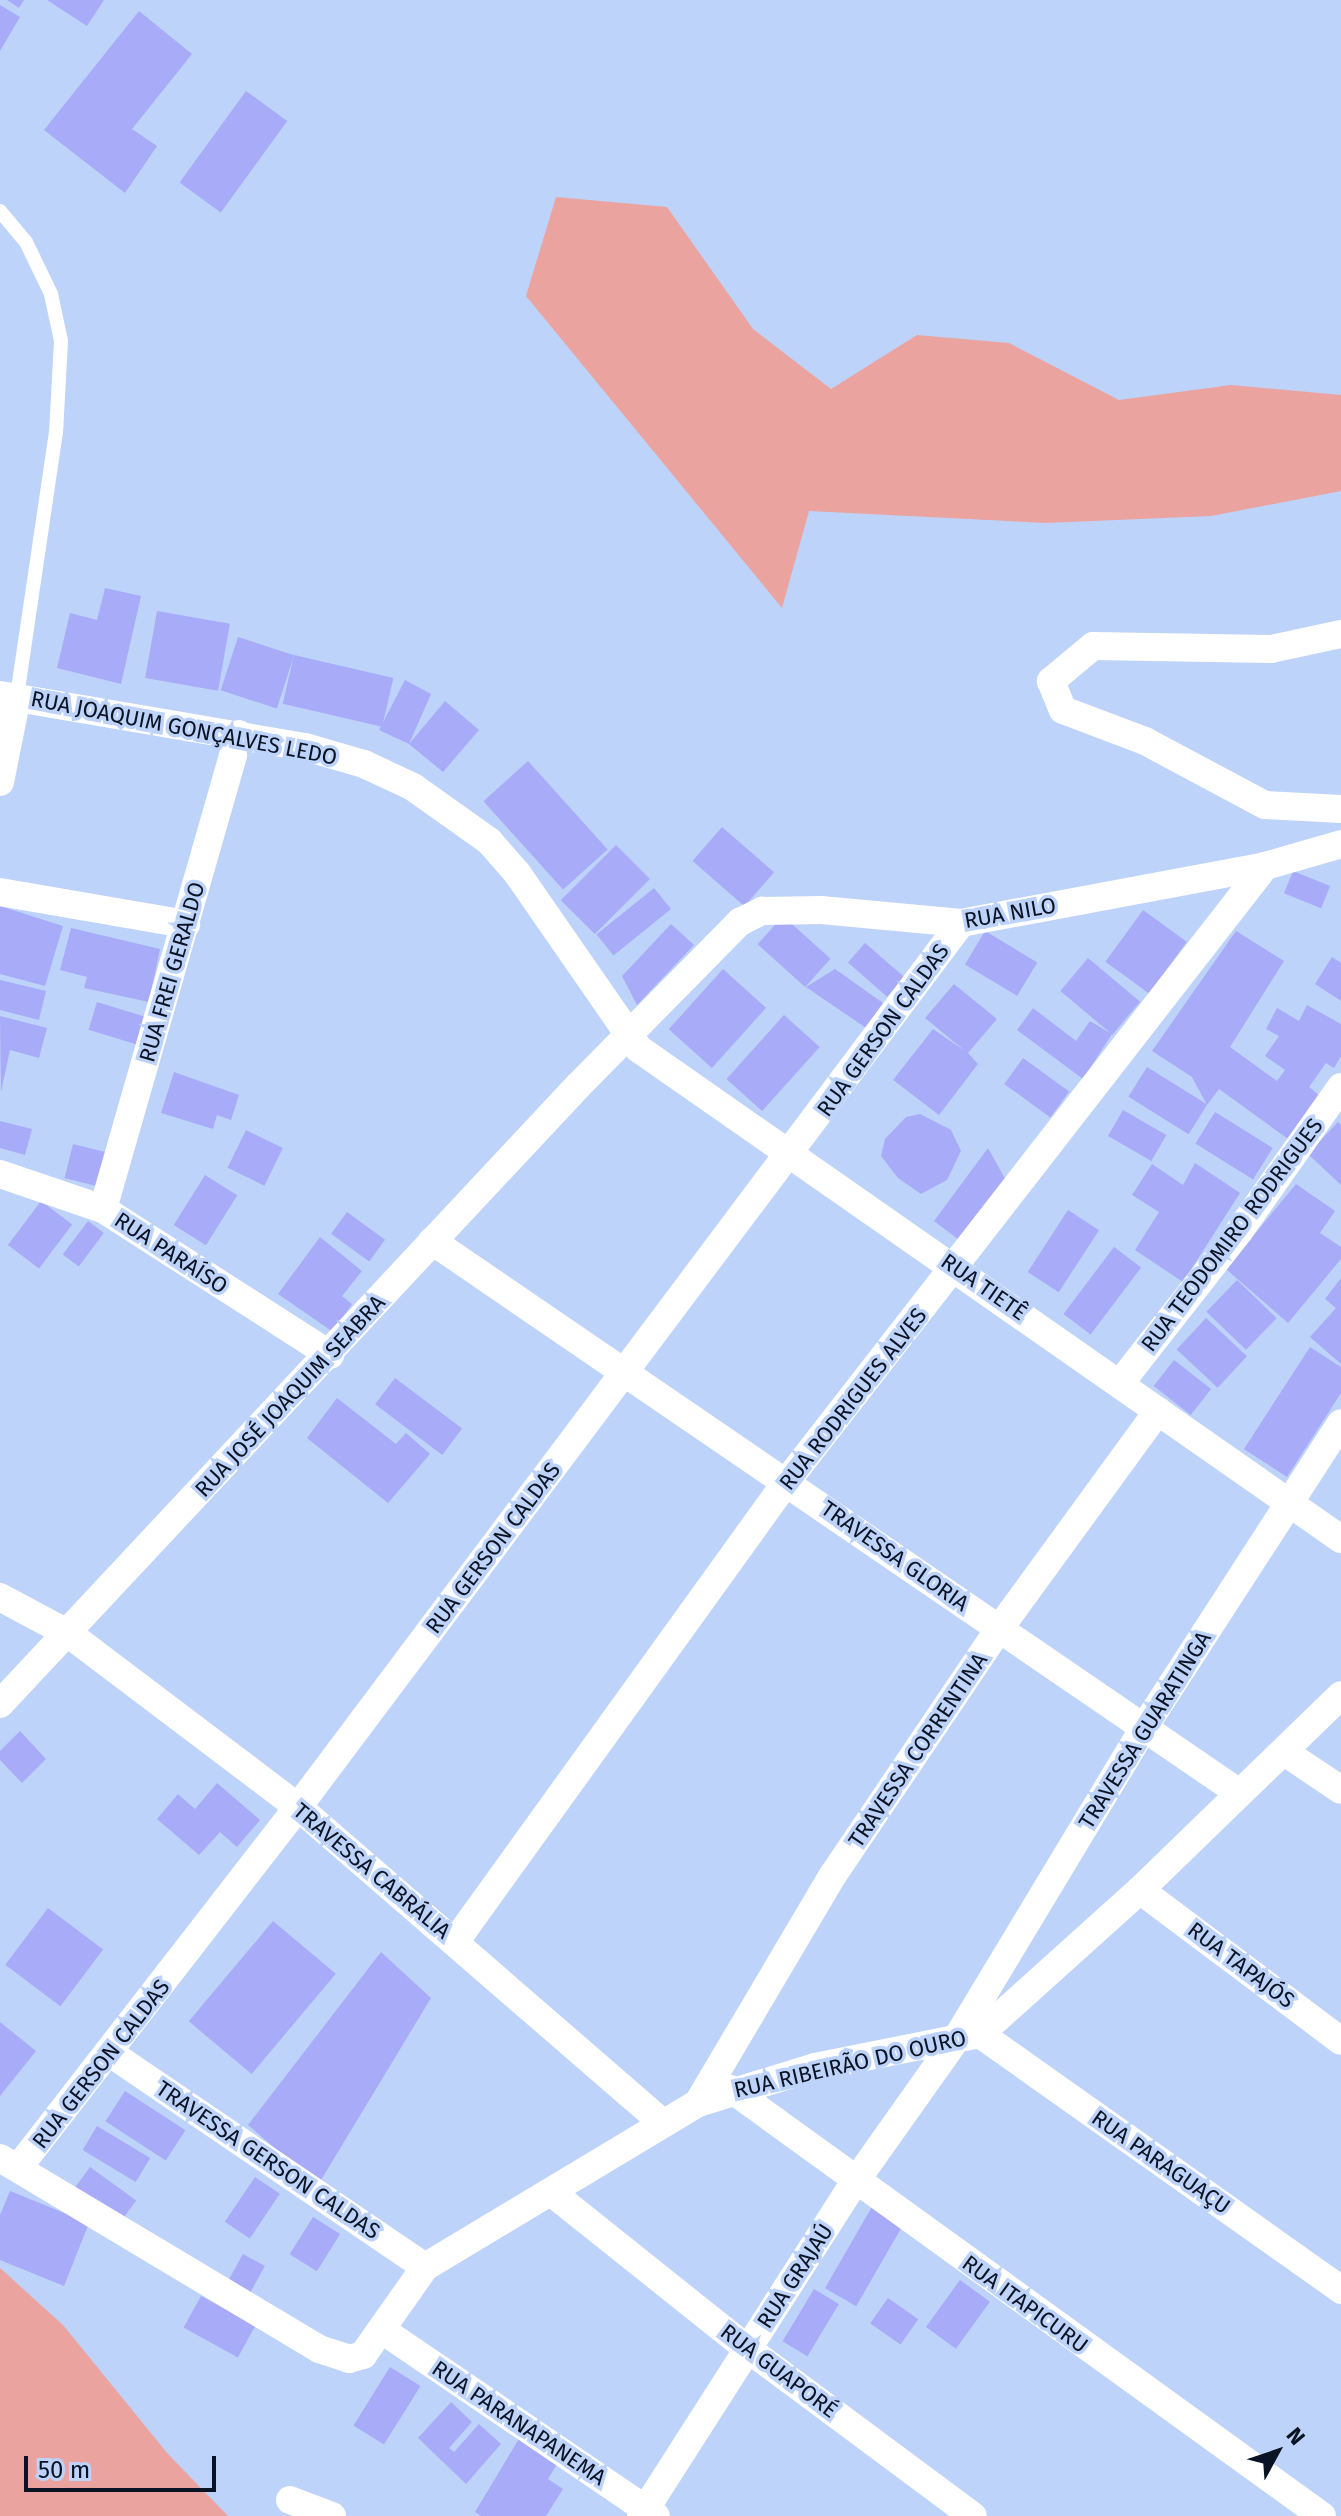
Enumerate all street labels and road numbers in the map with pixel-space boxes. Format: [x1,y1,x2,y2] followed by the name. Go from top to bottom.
[29,685,339,771] street label: RUA JOAQUIM GONÇALVES LEDO
[134,879,210,1065] street label: RUA FREI GERALDO
[962,892,1058,934] street label: RUA NILO
[811,938,955,1122] street label: RUA GERSON CALDAS
[1136,1113,1328,1357] street label: RUA TEODOMIRO RODRIGUES
[109,1207,233,1299] street label: RUA PARAÍSO
[936,1248,1032,1326] street label: RUA TIETÊ
[189,1290,391,1502] street label: RUA JOSÉ JOAQUIM SEABRA
[774,1303,932,1495] street label: RUA RODRIGUES ALVES
[420,1457,566,1639] street label: RUA GERSON CALDAS
[816,1495,974,1617] street label: TRAVESSA GLORIA
[1073,1626,1217,1834] street label: TRAVESSA GUARATINGA
[843,1648,993,1852] street label: TRAVESSA CORRENTINA
[288,1798,456,1944] street label: TRAVESSA CABRÁLIA
[1182,1916,1300,2014] street label: RUA TAPAJÓS
[27,1974,175,2154] street label: RUA GERSON CALDAS
[731,2024,969,2104] street label: RUA RIBEIRÃO DO OURO
[151,2075,385,2245] street label: TRAVESSA GERSON CALDAS
[1087,2104,1235,2220] street label: RUA PARAGUAÇU
[751,2219,839,2333] street label: RUA GRAJAÚ
[957,2250,1093,2358] street label: RUA ITAPICURU
[715,2318,843,2424] street label: RUA GUAPORÉ
[427,2355,611,2491] street label: RUA PARANAPANEMA

